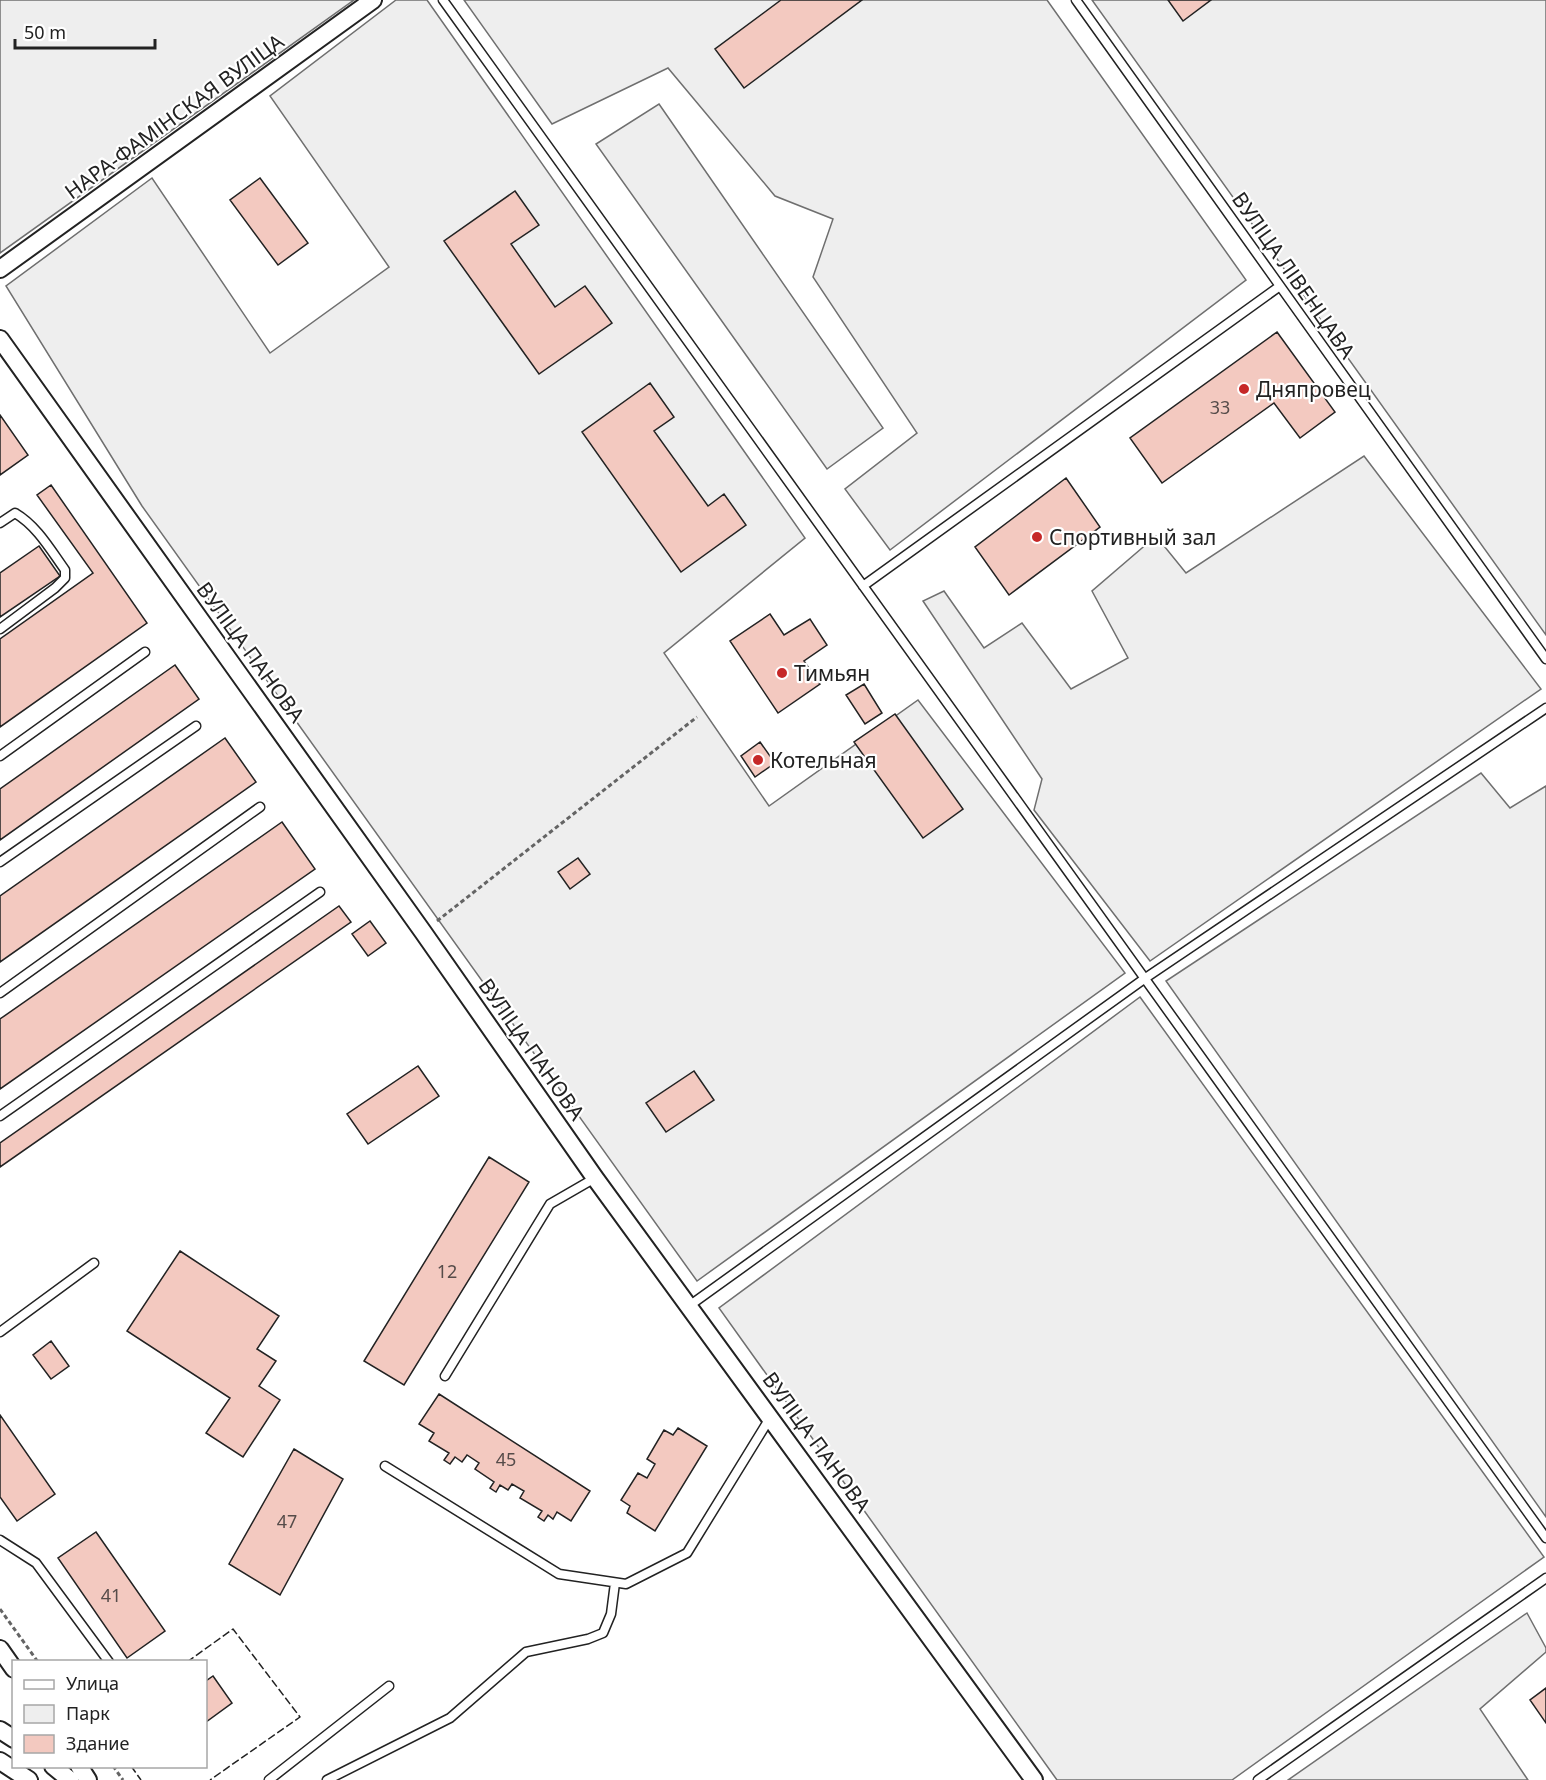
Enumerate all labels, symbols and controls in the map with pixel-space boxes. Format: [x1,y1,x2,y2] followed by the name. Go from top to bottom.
[15,12,154,50] scale bar
[24,20,66,44] text: 50 m
[59,27,290,205] street label: НАРА-ФАМІНСКАЯ ВУЛІЦА
[1226,186,1362,364] street label: ВУЛІЦА ЛІВЕНЦАВА
[1256,375,1371,403] place label: Дняпровец
[1237,382,1251,396] marker: Дняпровец
[1210,395,1230,419] house number: 33
[1049,523,1216,551] place label: Спортивный зал
[1030,530,1044,544] marker: Спортивный зал
[191,576,312,728] street label: ВУЛІЦА ПАНОВА
[794,659,870,687] place label: Тимьян
[775,666,789,680] marker: Тимьян
[770,746,877,774] place label: Котельная
[751,753,765,767] marker: Котельная
[473,973,592,1126] street label: ВУЛІЦА ПАНОВА
[437,1259,457,1283] house number: 12
[757,1366,878,1518] street label: ВУЛІЦА ПАНОВА
[496,1447,516,1471] house number: 45
[277,1509,297,1533] house number: 47
[101,1583,121,1607] house number: 41
[12,1660,207,1768] legend
[66,1671,119,1695] text: Улица
[66,1701,110,1725] text: Парк
[66,1731,130,1755] text: Здание

